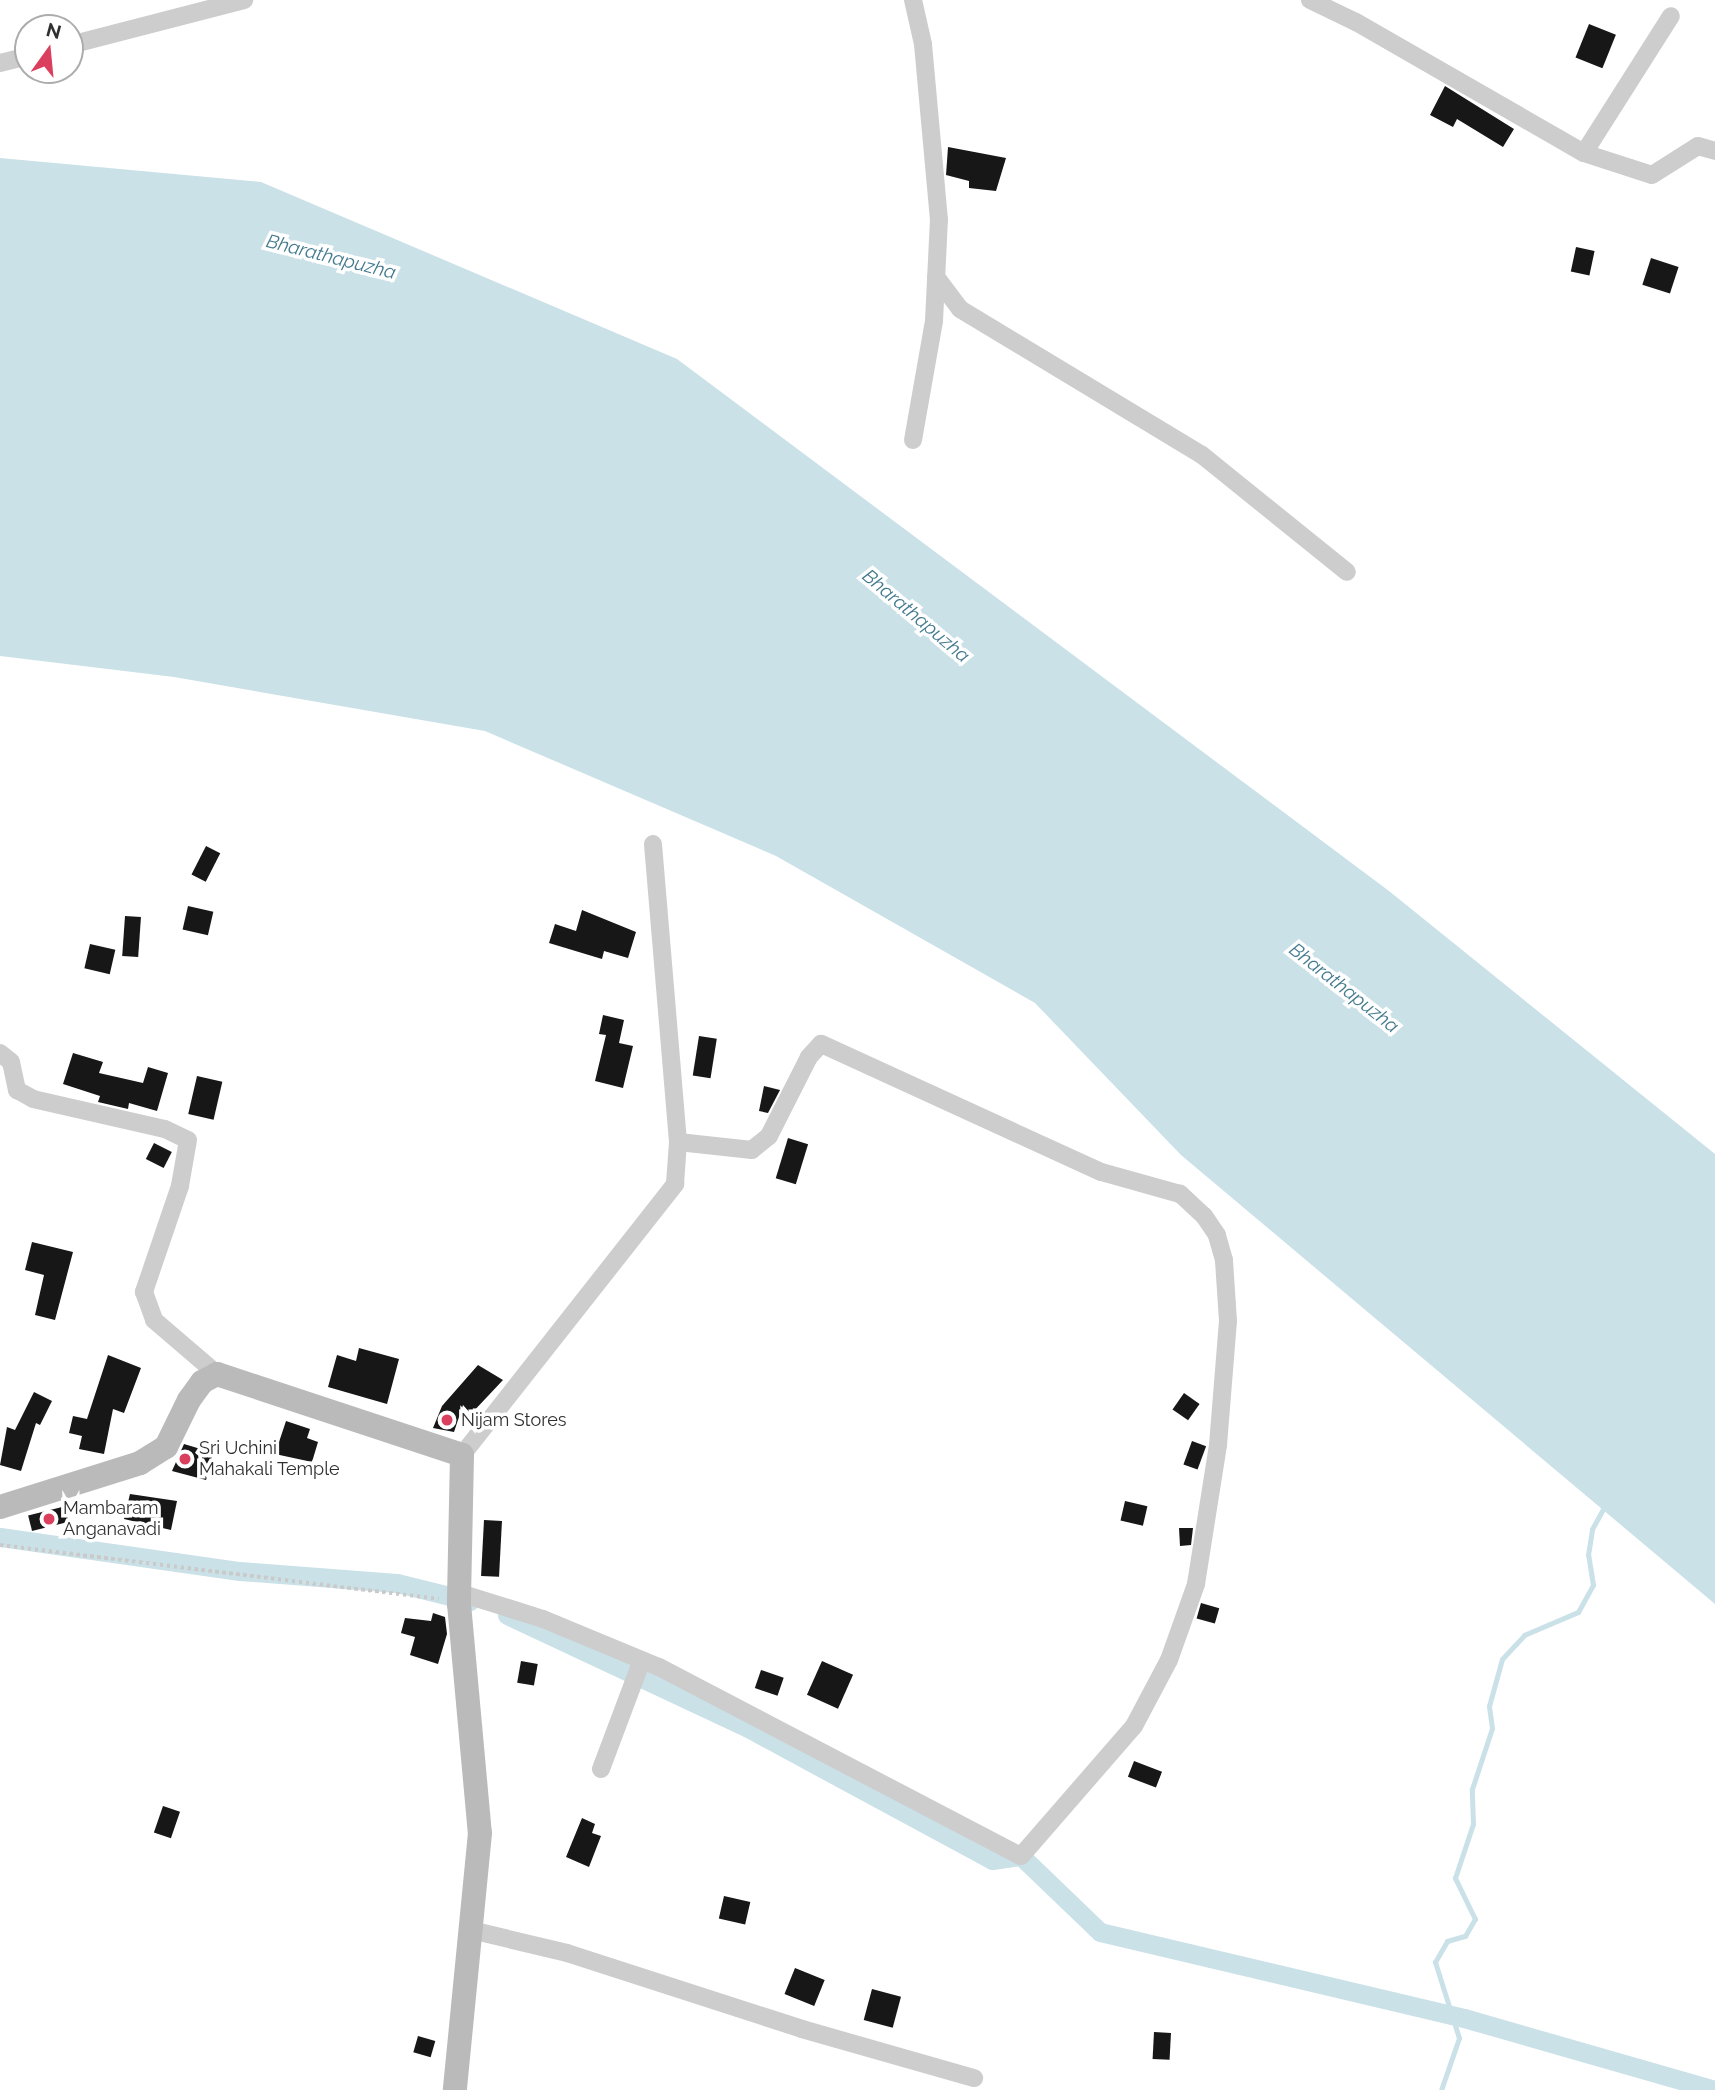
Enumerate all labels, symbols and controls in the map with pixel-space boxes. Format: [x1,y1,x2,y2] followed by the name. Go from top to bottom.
[14,14,84,84] north arrow
[44,18,64,43] text: N
[264,230,398,284] water label: Bharathapuzha
[858,565,974,667] water label: Bharathapuzha
[1285,938,1403,1038] water label: Bharathapuzha
[461,1409,566,1431] place label: Nijam Stores
[439,1412,455,1428] marker: Nijam Stores
[199,1438,340,1480] place label: Sri Uchini Mahakali Temple
[177,1451,193,1467] marker: Sri Uchini Mahakali Temple
[63,1498,161,1540] place label: Mambaram Anganavadi
[41,1511,57,1527] marker: Mambaram Anganavadi

